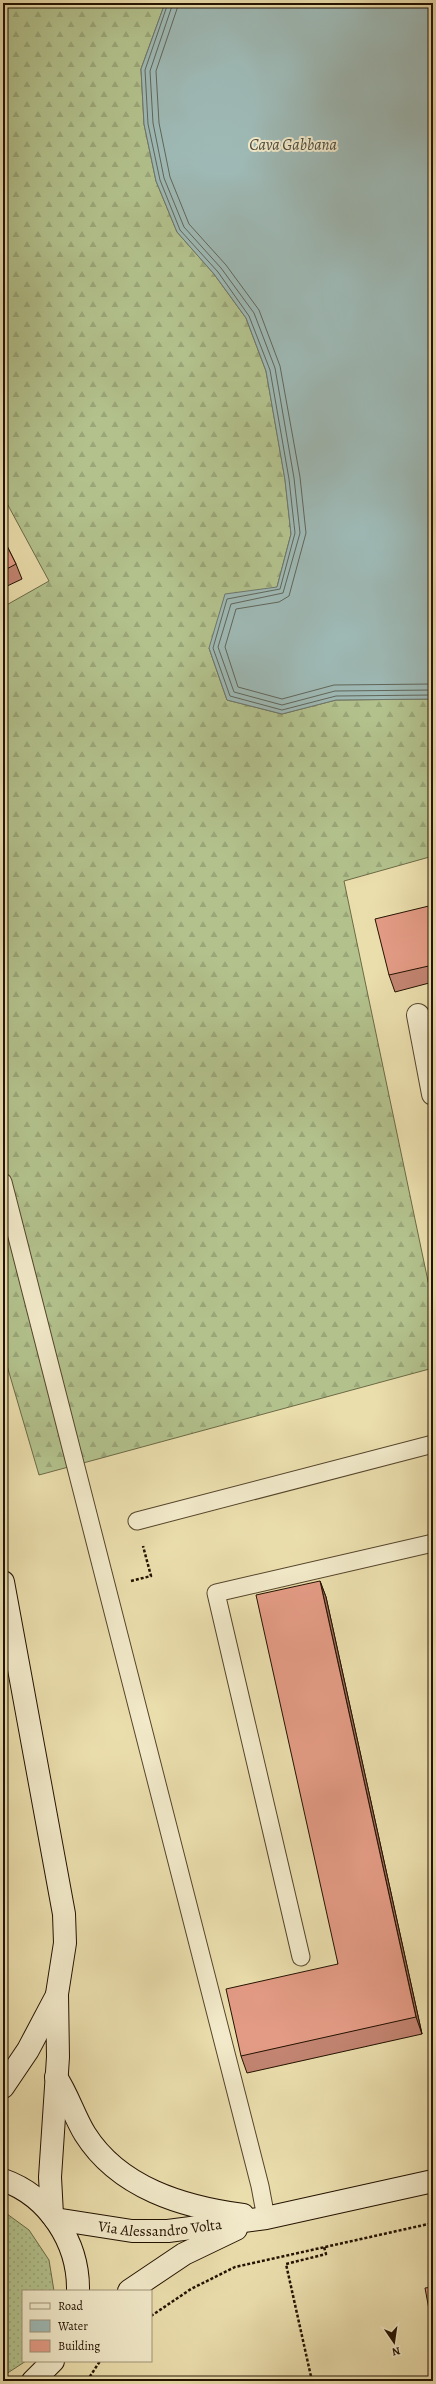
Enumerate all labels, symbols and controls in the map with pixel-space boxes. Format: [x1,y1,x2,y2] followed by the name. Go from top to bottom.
[249,134,337,156] water label: Cava Gabbana
[96,2214,223,2241] street label: Via Alessandro Volta
[22,2290,152,2362] legend
[58,2298,84,2314] text: Road
[57,2318,88,2334] text: Water
[374,2322,414,2362] north arrow
[58,2338,100,2354] text: Building
[391,2343,402,2359] text: N

